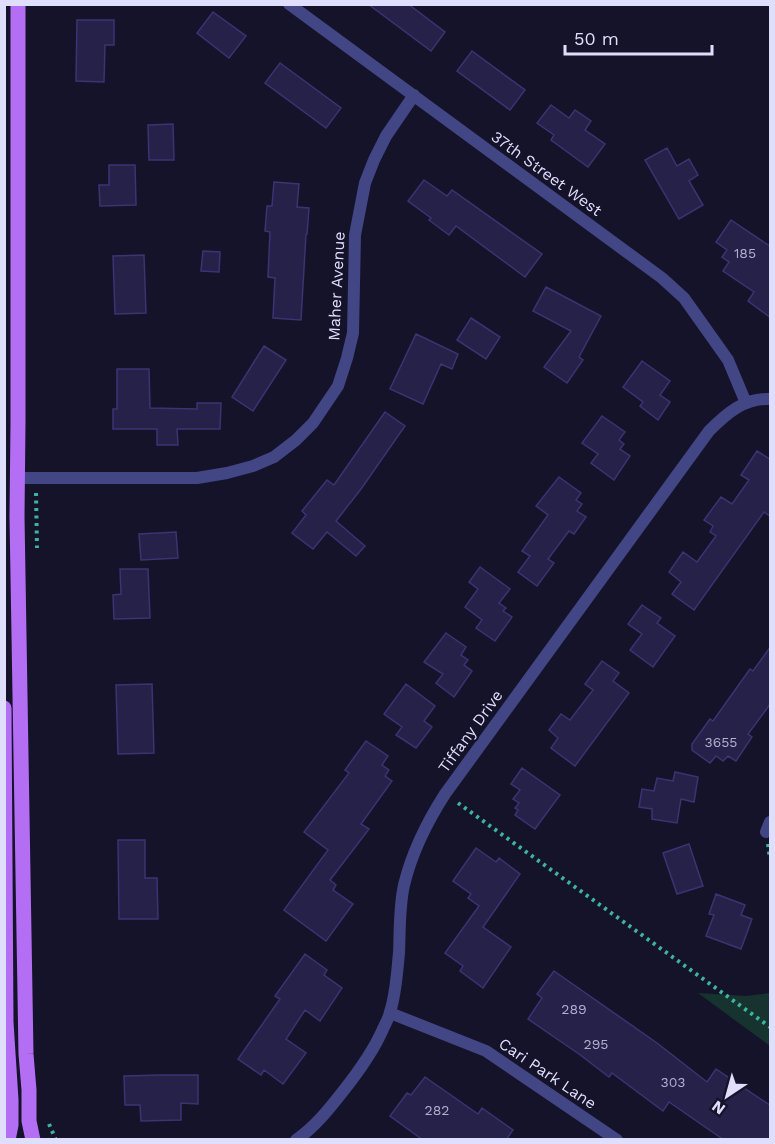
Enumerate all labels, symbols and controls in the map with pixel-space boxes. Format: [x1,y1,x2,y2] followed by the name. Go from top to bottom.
[565,18,712,56] scale bar
[574,28,619,49] text: 50 m
[488,127,606,220] street label: 37th Street West
[324,231,349,341] street label: Maher Avenue
[734,245,756,261] house number: 185
[434,686,507,776] street label: Tiffany Drive
[705,734,737,750] house number: 3655
[561,1001,587,1017] house number: 289
[495,1034,600,1113] street label: Cari Park Lane
[584,1036,608,1052] house number: 295
[697,1066,757,1126] north arrow
[661,1074,685,1090] house number: 303
[708,1097,729,1119] text: N
[425,1102,449,1118] house number: 282

